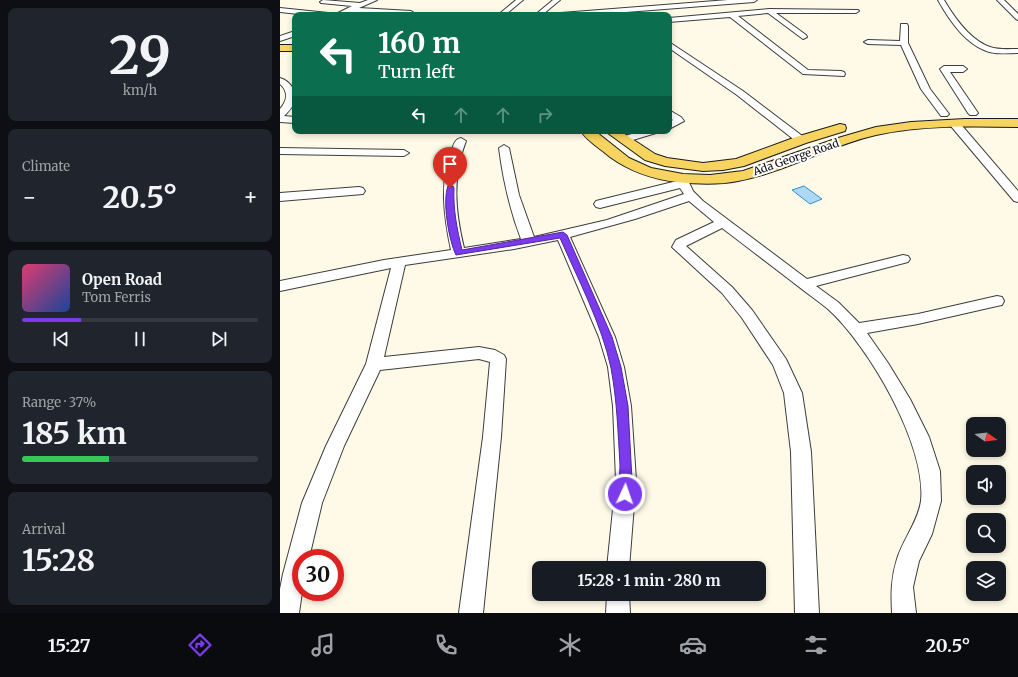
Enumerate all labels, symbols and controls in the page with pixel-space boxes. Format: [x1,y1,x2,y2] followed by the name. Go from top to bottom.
[109,23,171,88] text: 29
[378,25,460,61] text: 160 m
[312,28,364,80] icon: left
[378,60,455,83] text: Turn left
[123,82,157,99] text: km/h
[408,104,430,126] icon: left
[450,104,472,126] icon: ahead
[492,104,514,126] icon: ahead
[534,104,556,126] icon: right
[750,136,841,179] street label: Ada George Road
[433,147,467,188] pin
[439,153,461,175] icon: arrive
[22,158,70,175] text: Climate
[103,178,177,216] text: 20.5°
[22,183,37,211] text: −
[243,183,258,211] text: +
[82,270,162,289] text: Open Road
[82,289,151,306] text: Tom Ferris
[50,328,72,350] icon: previous
[129,328,151,350] icon: pause
[208,328,230,350] icon: next
[22,394,96,411] text: Range · 37%
[22,414,127,452] text: 185 km
[966,417,1006,457] north arrow
[966,417,1006,601] map controls
[966,465,1006,505] button: sound
[604,473,646,515] position arrow
[966,513,1006,553] button: search
[22,521,65,538] text: Arrival
[22,541,95,579] text: 15:28
[292,549,344,601] speed limit sign: 30
[966,561,1006,601] button: layers
[577,571,721,590] text: 15:28 · 1 min · 280 m
[186,631,214,659] icon: directions
[309,631,337,659] icon: music
[432,631,460,659] icon: phone
[556,631,584,659] icon: climate
[679,631,707,659] icon: car
[802,631,830,659] icon: filters
[48,634,91,657] text: 15:27
[925,634,970,657] text: 20.5°

